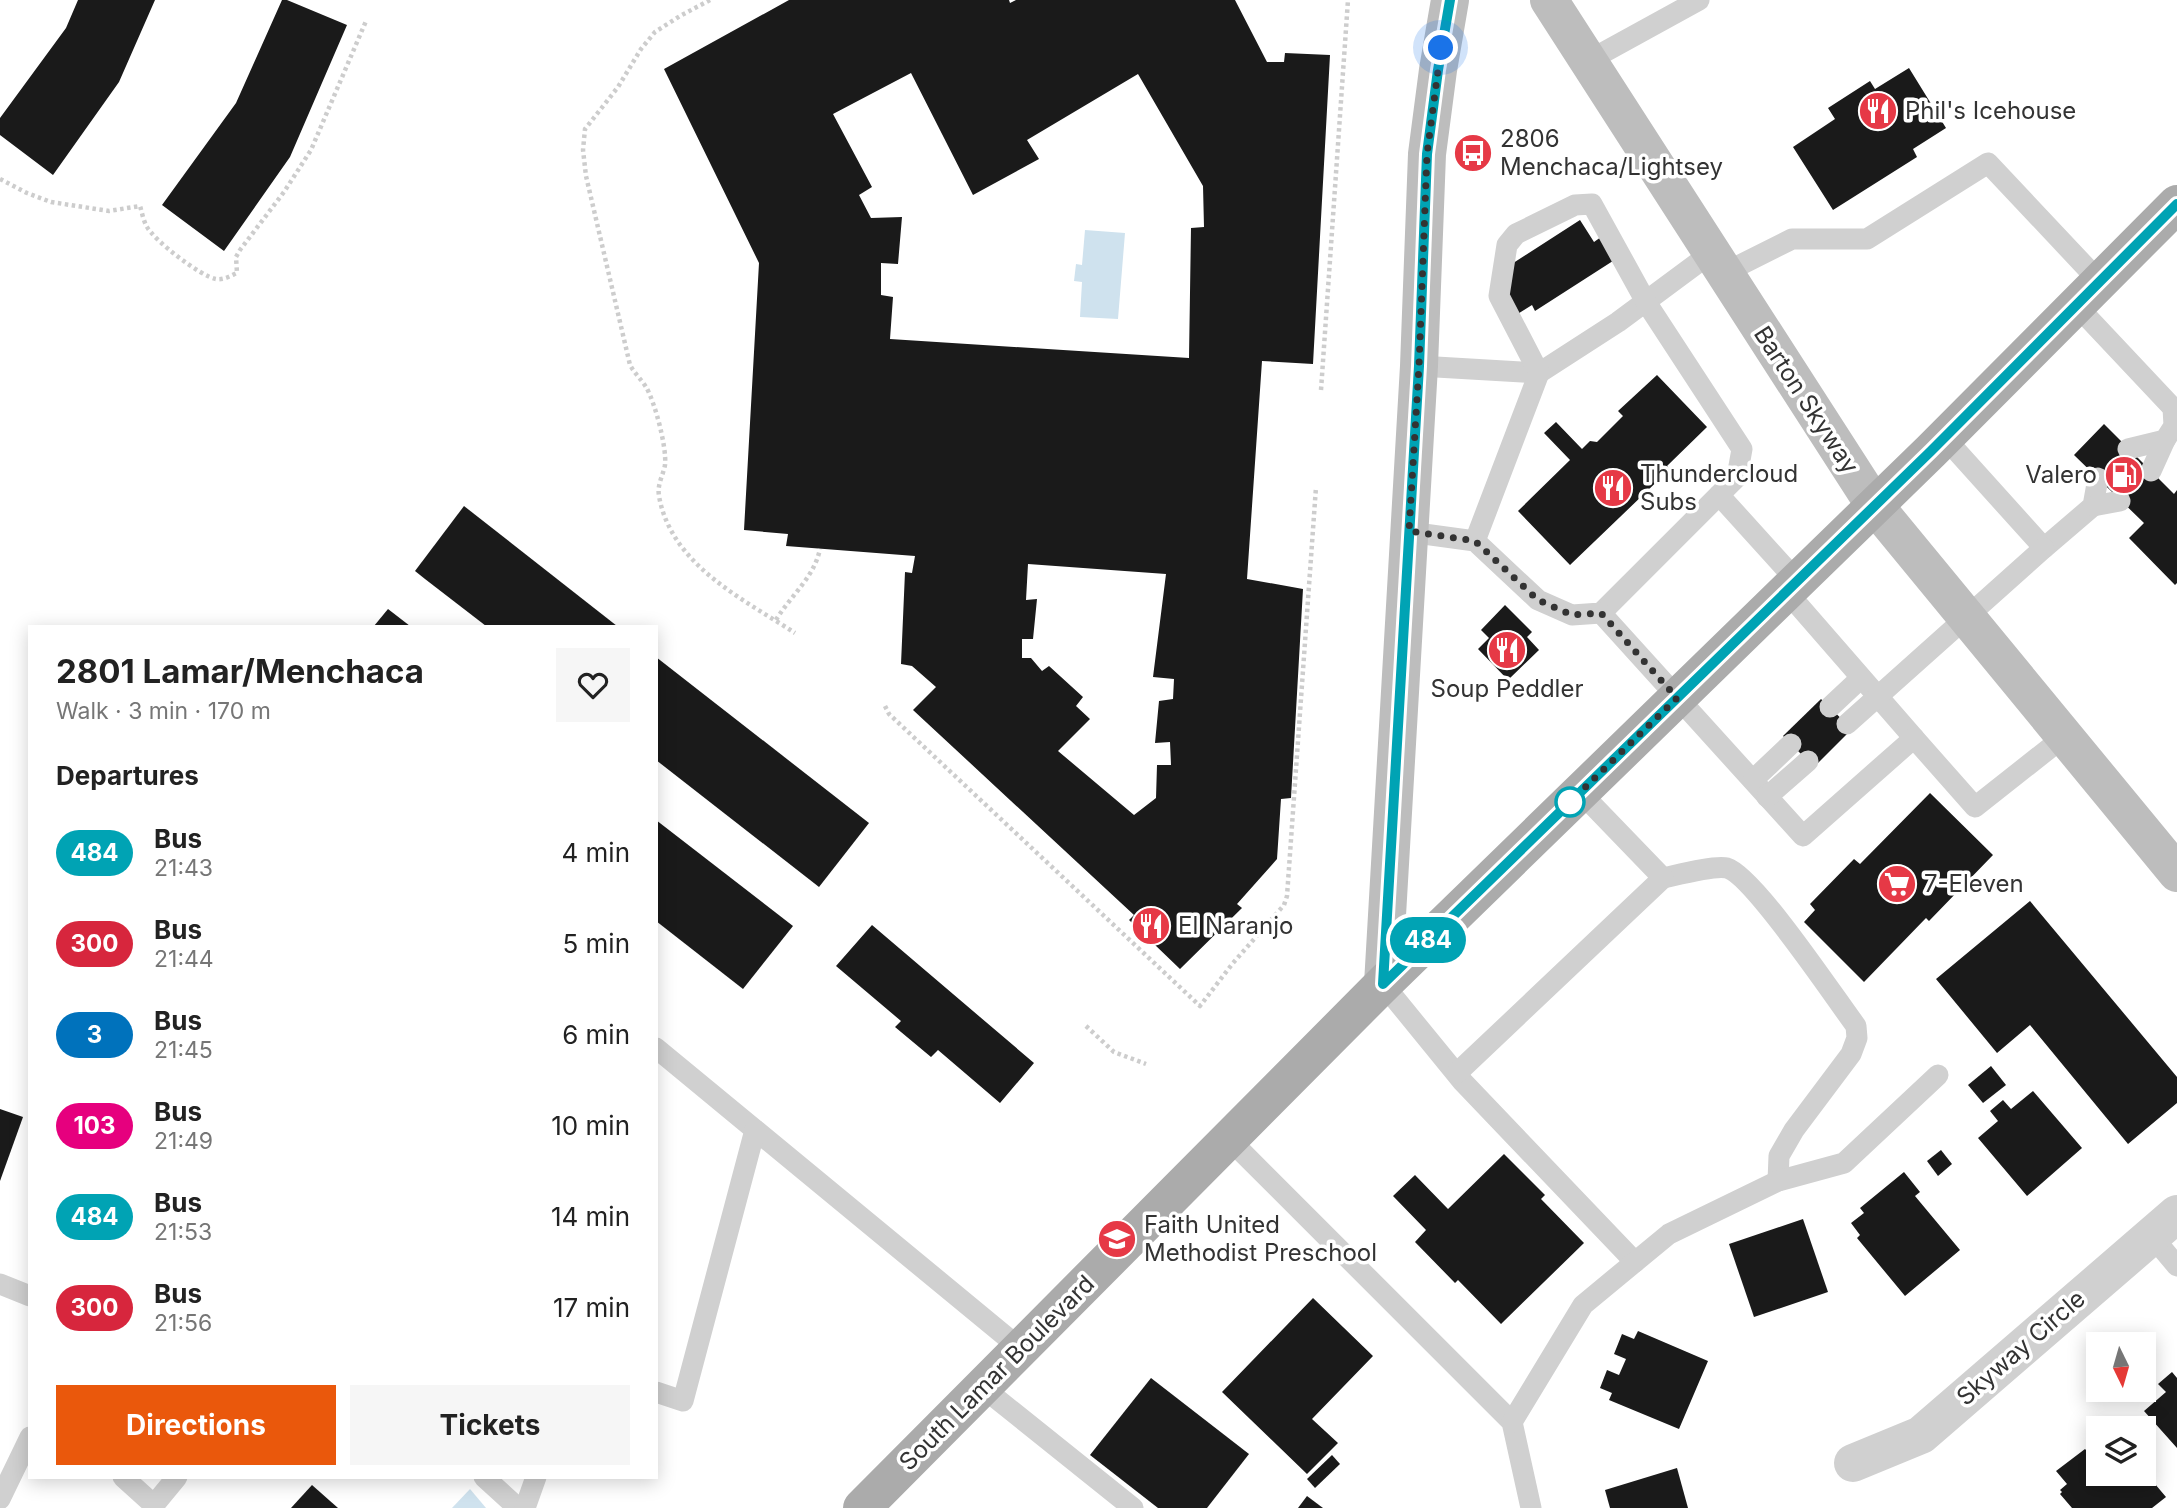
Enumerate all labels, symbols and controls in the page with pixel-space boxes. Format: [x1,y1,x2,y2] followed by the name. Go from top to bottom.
[1423,30,1458,65] your location
[1857,90,1899,132] restaurant icon: Phil's Icehouse
[1905,96,2076,125] place label: Phil's Icehouse
[1500,124,1723,181] place label: 2806 Menchaca/Lightsey
[1452,132,1494,174] bus stop icon: 2806 Menchaca/Lightsey
[1748,321,1865,479] street label: Barton Skyway
[2103,454,2145,496] fuel station icon: Valero
[1640,459,1798,516] place label: Thundercloud Subs
[2025,460,2097,489] place label: Valero
[1592,467,1634,509] restaurant icon: Thundercloud Subs
[1486,629,1528,671] restaurant icon: Soup Peddler
[556,648,630,722] button: heart
[56,651,424,691] text: 2801 Lamar/Menchaca
[1431,674,1583,703] place label: Soup Peddler
[56,697,271,725] text: Walk · 3 min · 170 m
[56,760,199,791] text: Departures
[1555,787,1585,817] unlabelled marker
[154,823,202,854] text: Bus
[561,837,630,868] text: 4 min
[70,838,119,867] text: 484
[154,854,213,882] text: 21:43
[1876,863,1918,905] supermarket icon: 7-Eleven
[1924,869,2024,898] place label: 7-Eleven
[1130,905,1172,947] restaurant icon: El Naranjo
[1178,911,1293,940] place label: El Naranjo
[154,914,202,945] text: Bus
[1388,917,1468,963] line badge: 484
[1404,925,1452,954] text: 484
[562,928,630,959] text: 5 min
[71,929,118,958] text: 300
[154,945,214,973] text: 21:44
[154,1005,202,1036] text: Bus
[562,1019,630,1050] text: 6 min
[87,1020,102,1049] text: 3
[154,1036,213,1064] text: 21:45
[154,1096,202,1127] text: Bus
[551,1110,630,1141] text: 10 min
[73,1111,116,1140] text: 103
[154,1127,213,1155] text: 21:49
[154,1187,202,1218] text: Bus
[551,1201,630,1232] text: 14 min
[70,1202,119,1231] text: 484
[1144,1210,1377,1267] place label: Faith United Methodist Preschool
[154,1218,212,1246] text: 21:53
[1096,1218,1138,1260] school or university icon: Faith United Methodist Preschool
[893,1269,1100,1476] street label: South Lamar Boulevard
[154,1278,202,1309] text: Bus
[1951,1284,2091,1411] street label: Skyway Circle
[553,1292,630,1323] text: 17 min
[71,1293,118,1322] text: 300
[154,1309,212,1337] text: 21:56
[2086,1332,2156,1402] north arrow
[2086,1332,2156,1486] map controls
[56,1385,336,1465] button: Directions
[350,1385,630,1465] button: Tickets
[2086,1416,2156,1486] button: layers

